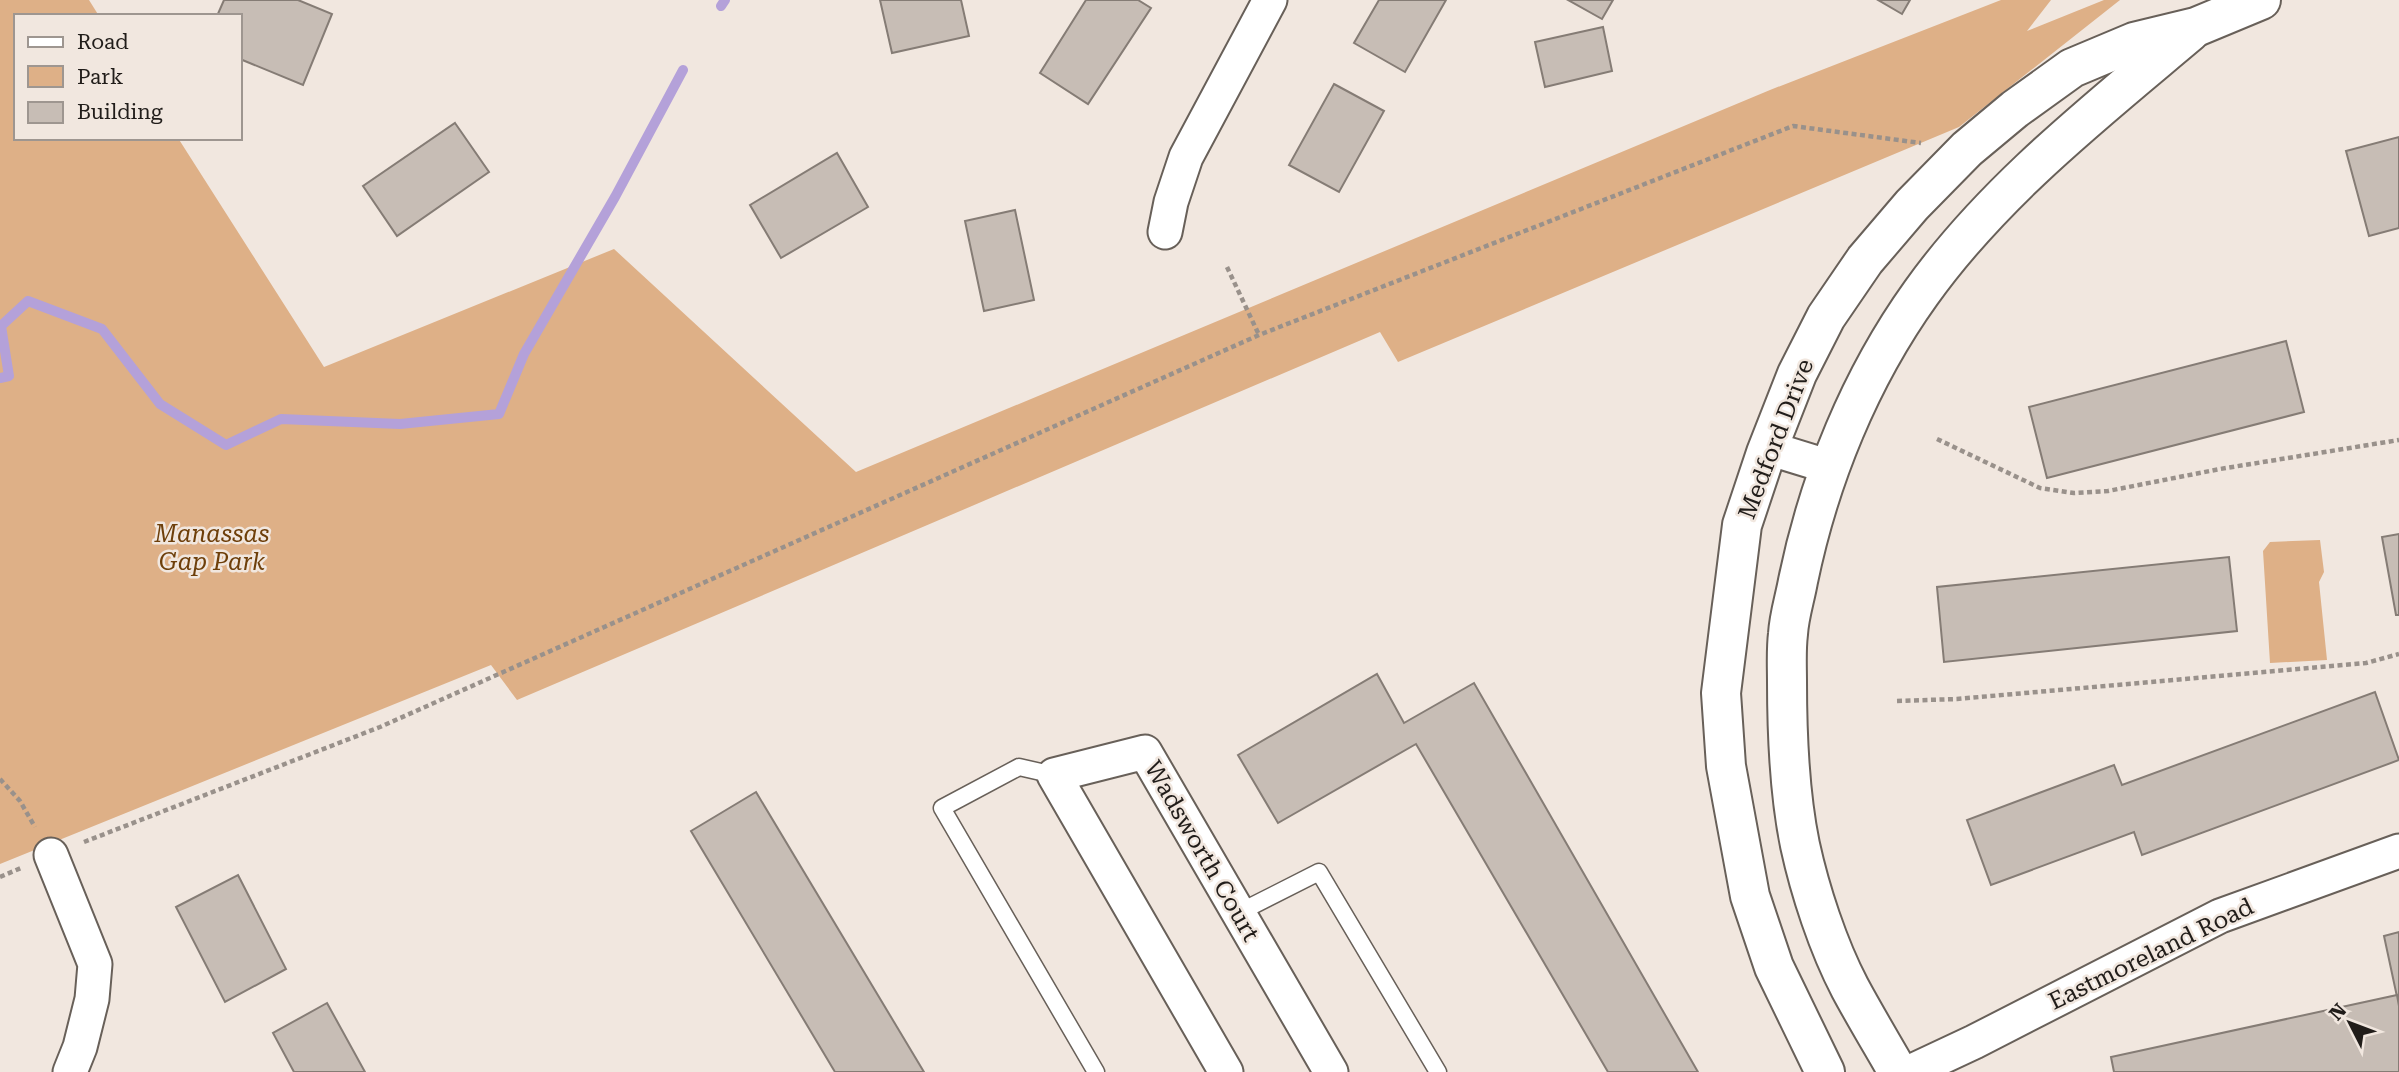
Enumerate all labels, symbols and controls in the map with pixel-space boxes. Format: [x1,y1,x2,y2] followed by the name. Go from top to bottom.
[14,14,242,140] legend
[77,30,129,54] text: Road
[77,65,123,89] text: Park
[77,100,163,124] text: Building
[1733,355,1819,523] street label: Medford Drive
[153,520,270,576] park label: Manassas Gap Park
[1139,756,1265,946] street label: Wadsworth Court
[2044,892,2258,1016] street label: Eastmoreland Road
[2315,988,2385,1058] north arrow
[2324,999,2351,1025] text: N

